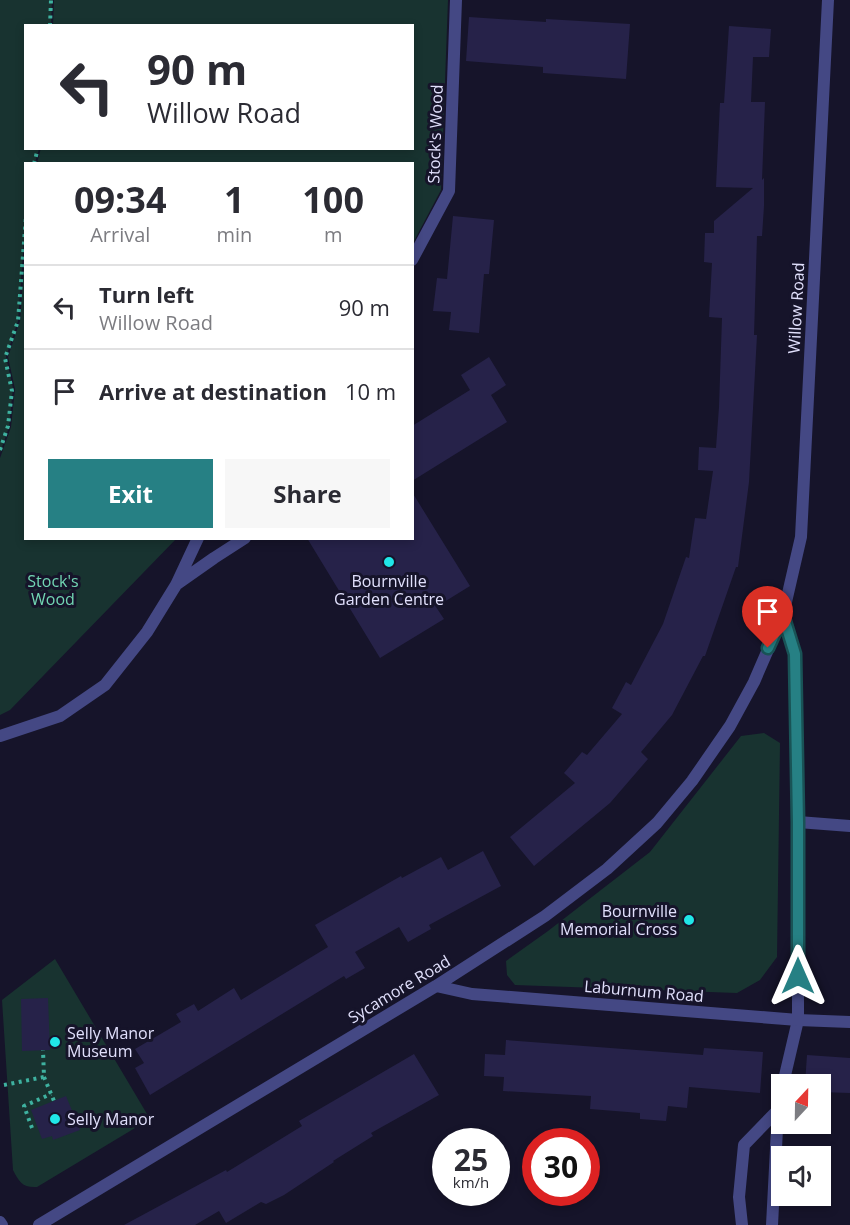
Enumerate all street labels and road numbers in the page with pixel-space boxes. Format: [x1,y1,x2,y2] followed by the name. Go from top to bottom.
[422,84,448,184] street label: Stock's Wood
[783,262,809,354] street label: Willow Road
[344,950,454,1028] street label: Sycamore Road
[583,975,705,1007] street label: Laburnum Road

